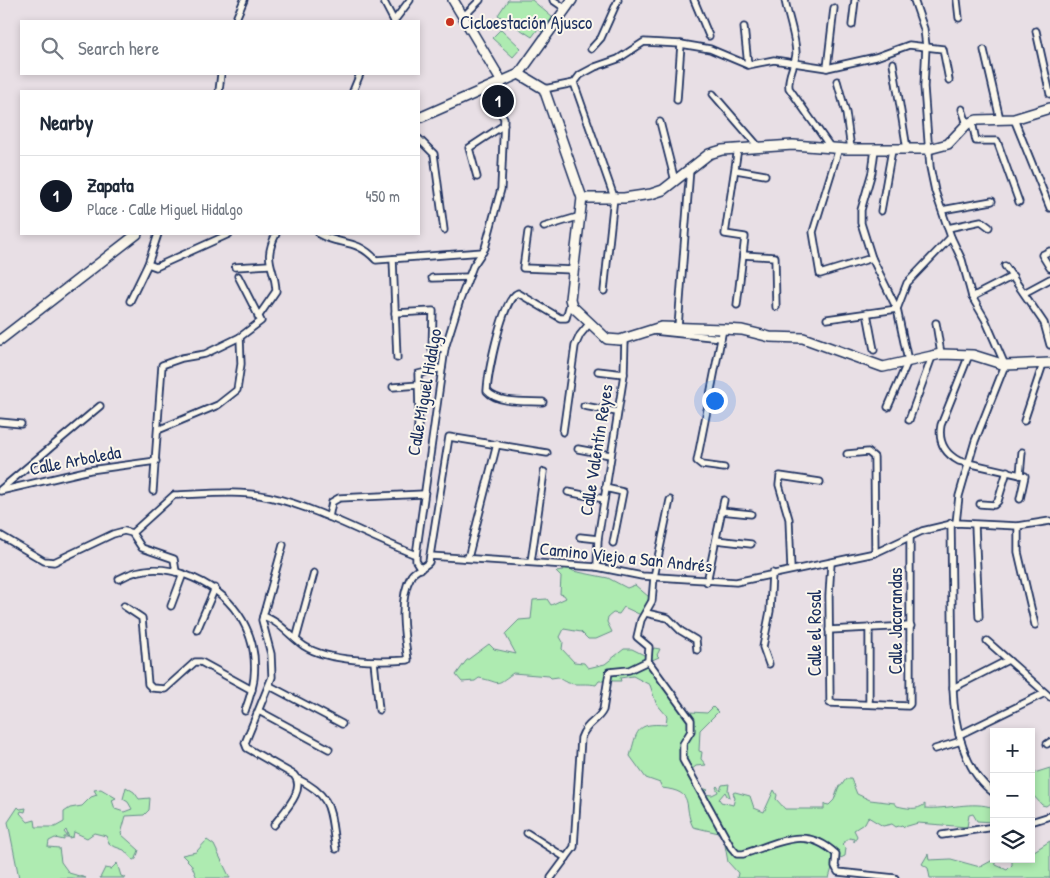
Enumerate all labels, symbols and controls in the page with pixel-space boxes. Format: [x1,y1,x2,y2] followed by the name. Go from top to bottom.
[460,10,592,35] place label: Cicloestación Ajusco
[444,16,456,28] marker: Cicloestación Ajusco
[20,20,420,75] search box
[38,34,66,62] icon: search
[78,35,159,61] text: Search here
[482,82,514,120] pin: 1
[40,108,93,137] text: Nearby
[87,172,134,198] text: Zapata
[53,185,59,207] text: 1
[366,185,400,207] text: 450 m
[87,198,243,220] text: Place · Calle Miguel Hidalgo
[401,327,447,457] street label: Calle Miguel Hidalgo
[573,382,619,518] street label: Calle Valentín Reyes
[702,388,728,414] your location
[27,439,123,481] street label: Calle Arboleda
[538,536,714,579] street label: Camino Viejo a San Andrés
[883,568,908,674] street label: Calle Jacarandas
[802,590,827,676] street label: Calle el Rosal
[990,728,1035,863] map controls
[990,728,1035,773] button: +
[990,773,1035,818] button: −
[990,818,1035,863] button: layers

